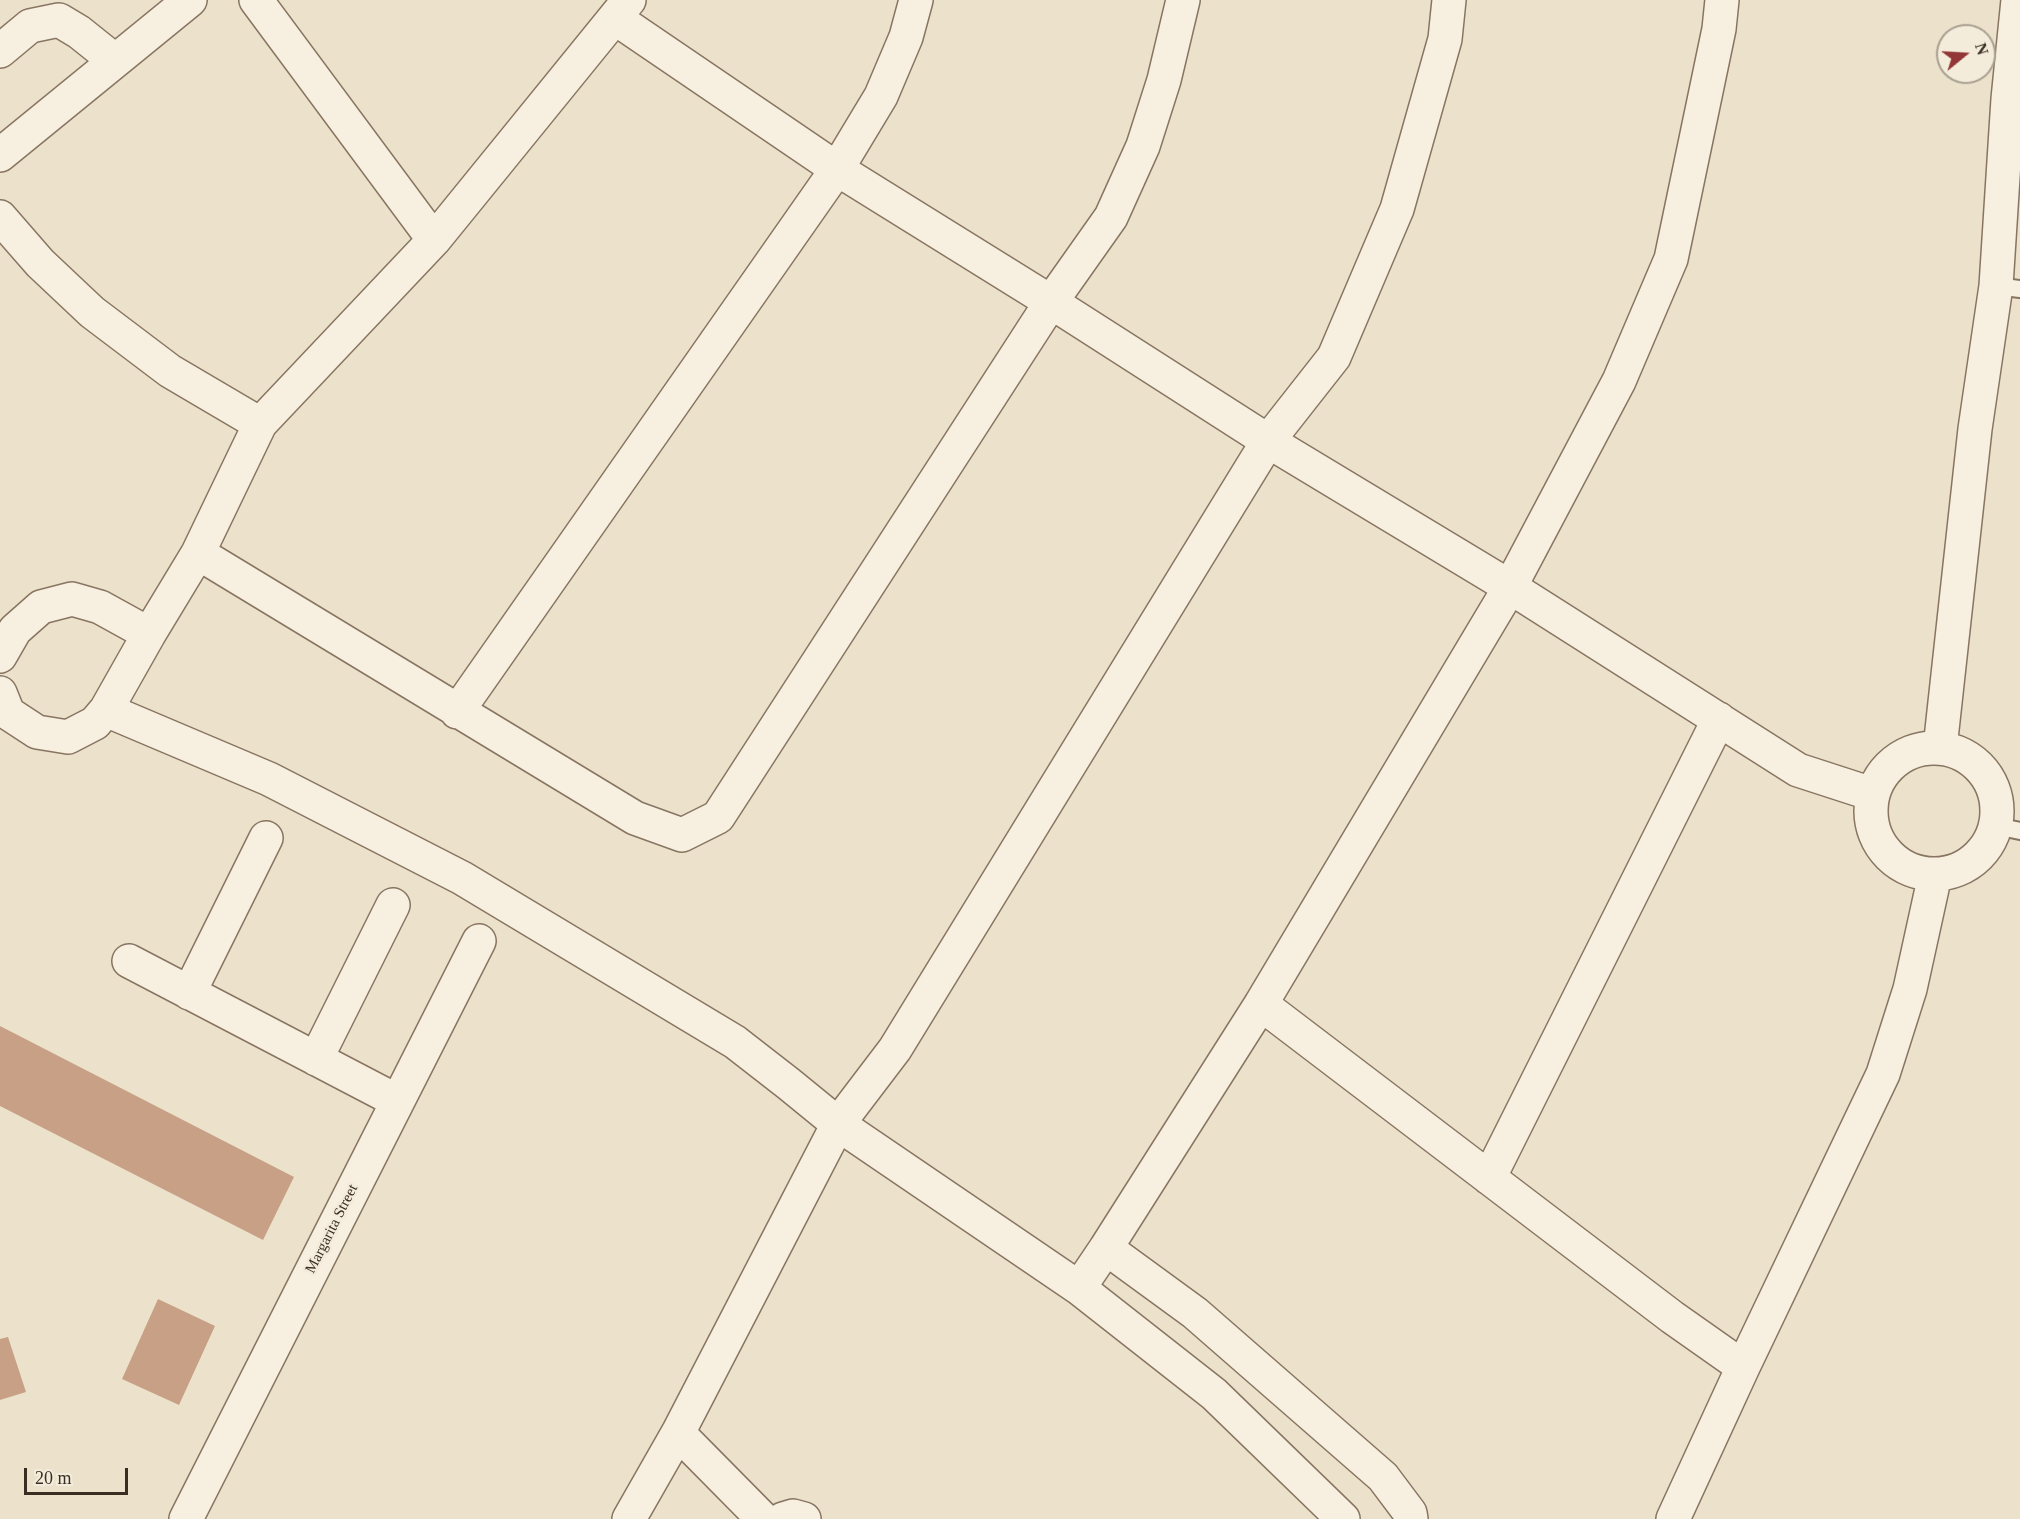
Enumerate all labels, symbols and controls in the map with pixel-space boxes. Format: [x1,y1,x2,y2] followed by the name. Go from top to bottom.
[1936,24,1996,84] north arrow
[1972,41,1992,57] text: N
[302,1181,362,1277] street label: Margarita Street
[27,1456,130,1494] scale bar
[35,1468,72,1488] text: 20 m

